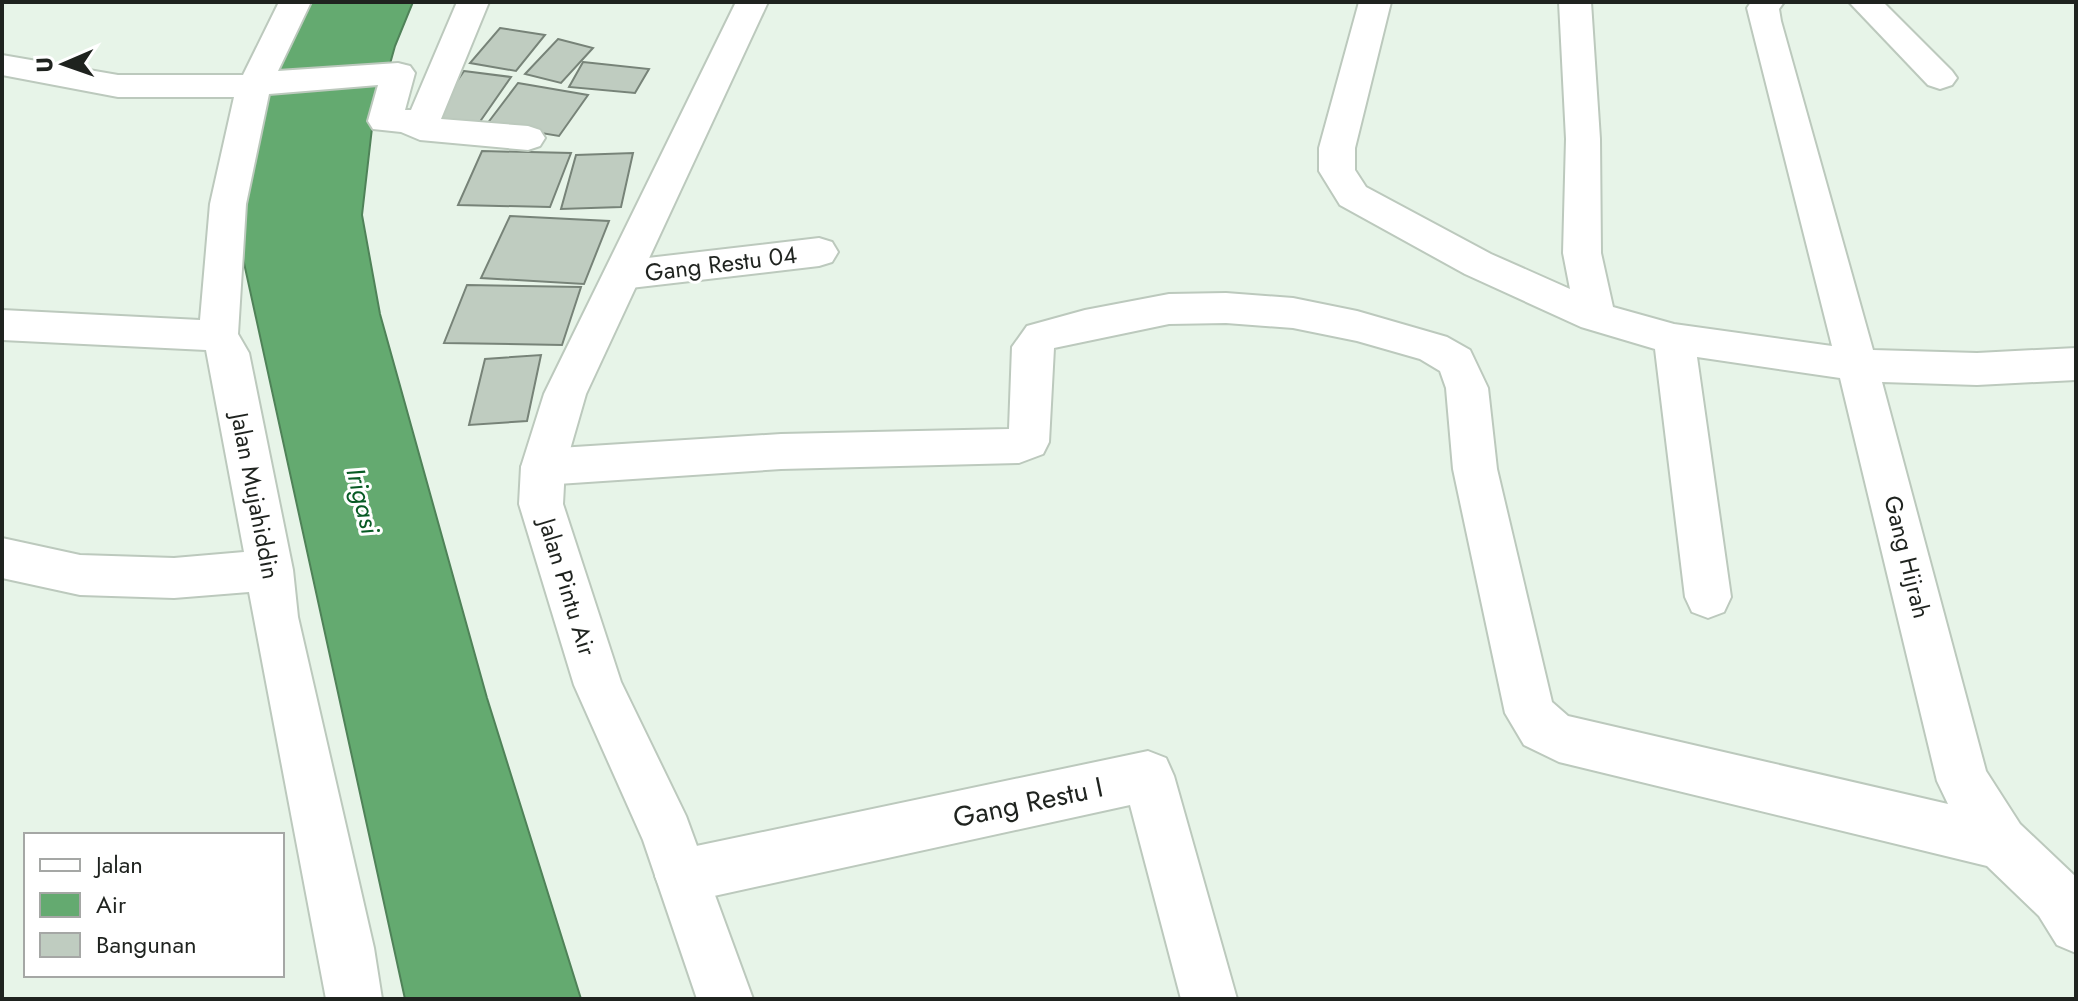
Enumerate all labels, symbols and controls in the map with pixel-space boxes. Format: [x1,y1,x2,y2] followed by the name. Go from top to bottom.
[24,24,104,104] north arrow
[28,56,60,73] text: U
[643,237,799,290] street label: Gang Restu 04
[222,407,289,582] street label: Jalan Mujahiddin
[336,464,390,538] water label: Irigasi
[1875,492,1940,622] street label: Gang Hijrah
[529,511,605,661] street label: Jalan Pintu Air
[949,767,1107,838] street label: Gang Restu I
[24,833,284,977] legend
[93,847,143,882] text: Jalan
[96,887,127,922] text: Air
[96,927,197,962] text: Bangunan

